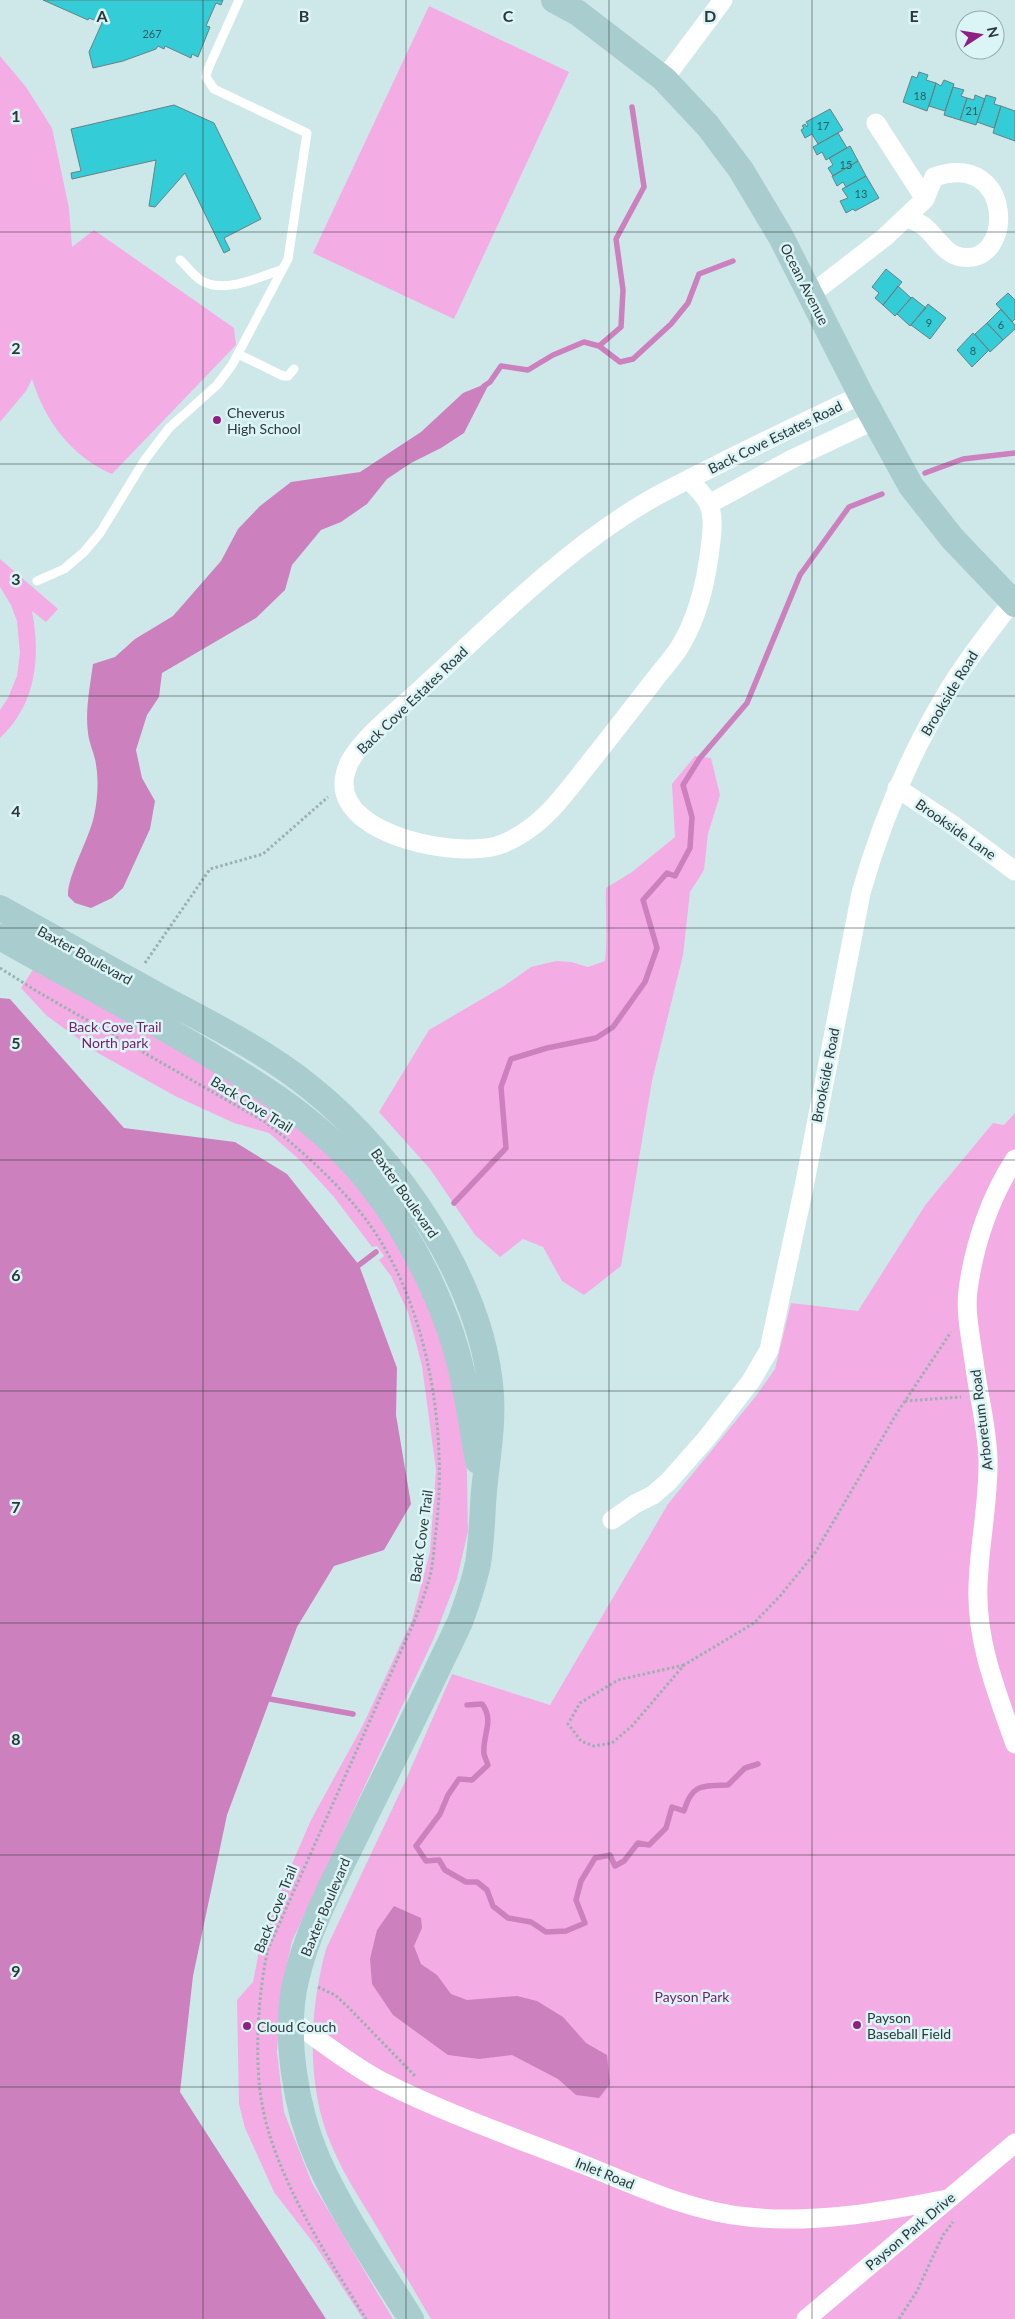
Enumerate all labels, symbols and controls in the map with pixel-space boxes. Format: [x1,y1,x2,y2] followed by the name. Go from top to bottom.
[95,6,108,25] text: A
[299,6,309,25] text: B
[503,6,514,25] text: C
[704,6,716,25] text: D
[909,6,919,25] text: E
[955,10,1005,60] north arrow
[984,25,1003,39] text: N
[142,27,162,40] house number: 267
[914,89,926,102] house number: 18
[966,104,978,117] house number: 21
[11,106,21,125] text: 1
[817,119,829,132] house number: 17
[840,158,852,171] house number: 15
[855,187,867,200] house number: 13
[777,240,833,328] street label: Ocean Avenue
[926,316,932,329] house number: 9
[998,318,1004,331] house number: 6
[11,338,21,357] text: 2
[970,344,976,357] house number: 8
[705,397,845,477] street label: Back Cove Estates Road
[227,404,301,437] place label: Cheverus High School
[211,414,223,426] marker: Cheverus High School
[11,569,21,588] text: 3
[353,643,471,757] street label: Back Cove Estates Road
[917,647,981,739] street label: Brookside Road
[913,795,999,863] street label: Brookside Lane
[11,801,21,820] text: 4
[35,922,135,988] street label: Baxter Boulevard
[68,1018,162,1051] park label: Back Cove Trail North park
[807,1026,843,1124] street label: Brookside Road
[11,1033,21,1052] text: 5
[208,1072,296,1136] street label: Back Cove Trail
[368,1145,442,1241] street label: Baxter Boulevard
[11,1265,21,1284] text: 6
[966,1369,996,1471] street label: Arboretum Road
[406,1489,436,1583] street label: Back Cove Trail
[11,1497,21,1516] text: 7
[11,1729,21,1748] text: 8
[297,1855,353,1959] street label: Baxter Boulevard
[250,1863,300,1955] street label: Back Cove Trail
[11,1961,21,1980] text: 9
[655,1988,730,2005] park label: Payson Park
[867,2009,951,2042] place label: Payson Baseball Field
[257,2018,336,2035] place label: Cloud Couch
[851,2019,863,2031] marker: Payson Baseball Field
[241,2020,253,2032] marker: Cloud Couch
[573,2154,637,2192] street label: Inlet Road
[862,2189,958,2273] street label: Payson Park Drive

